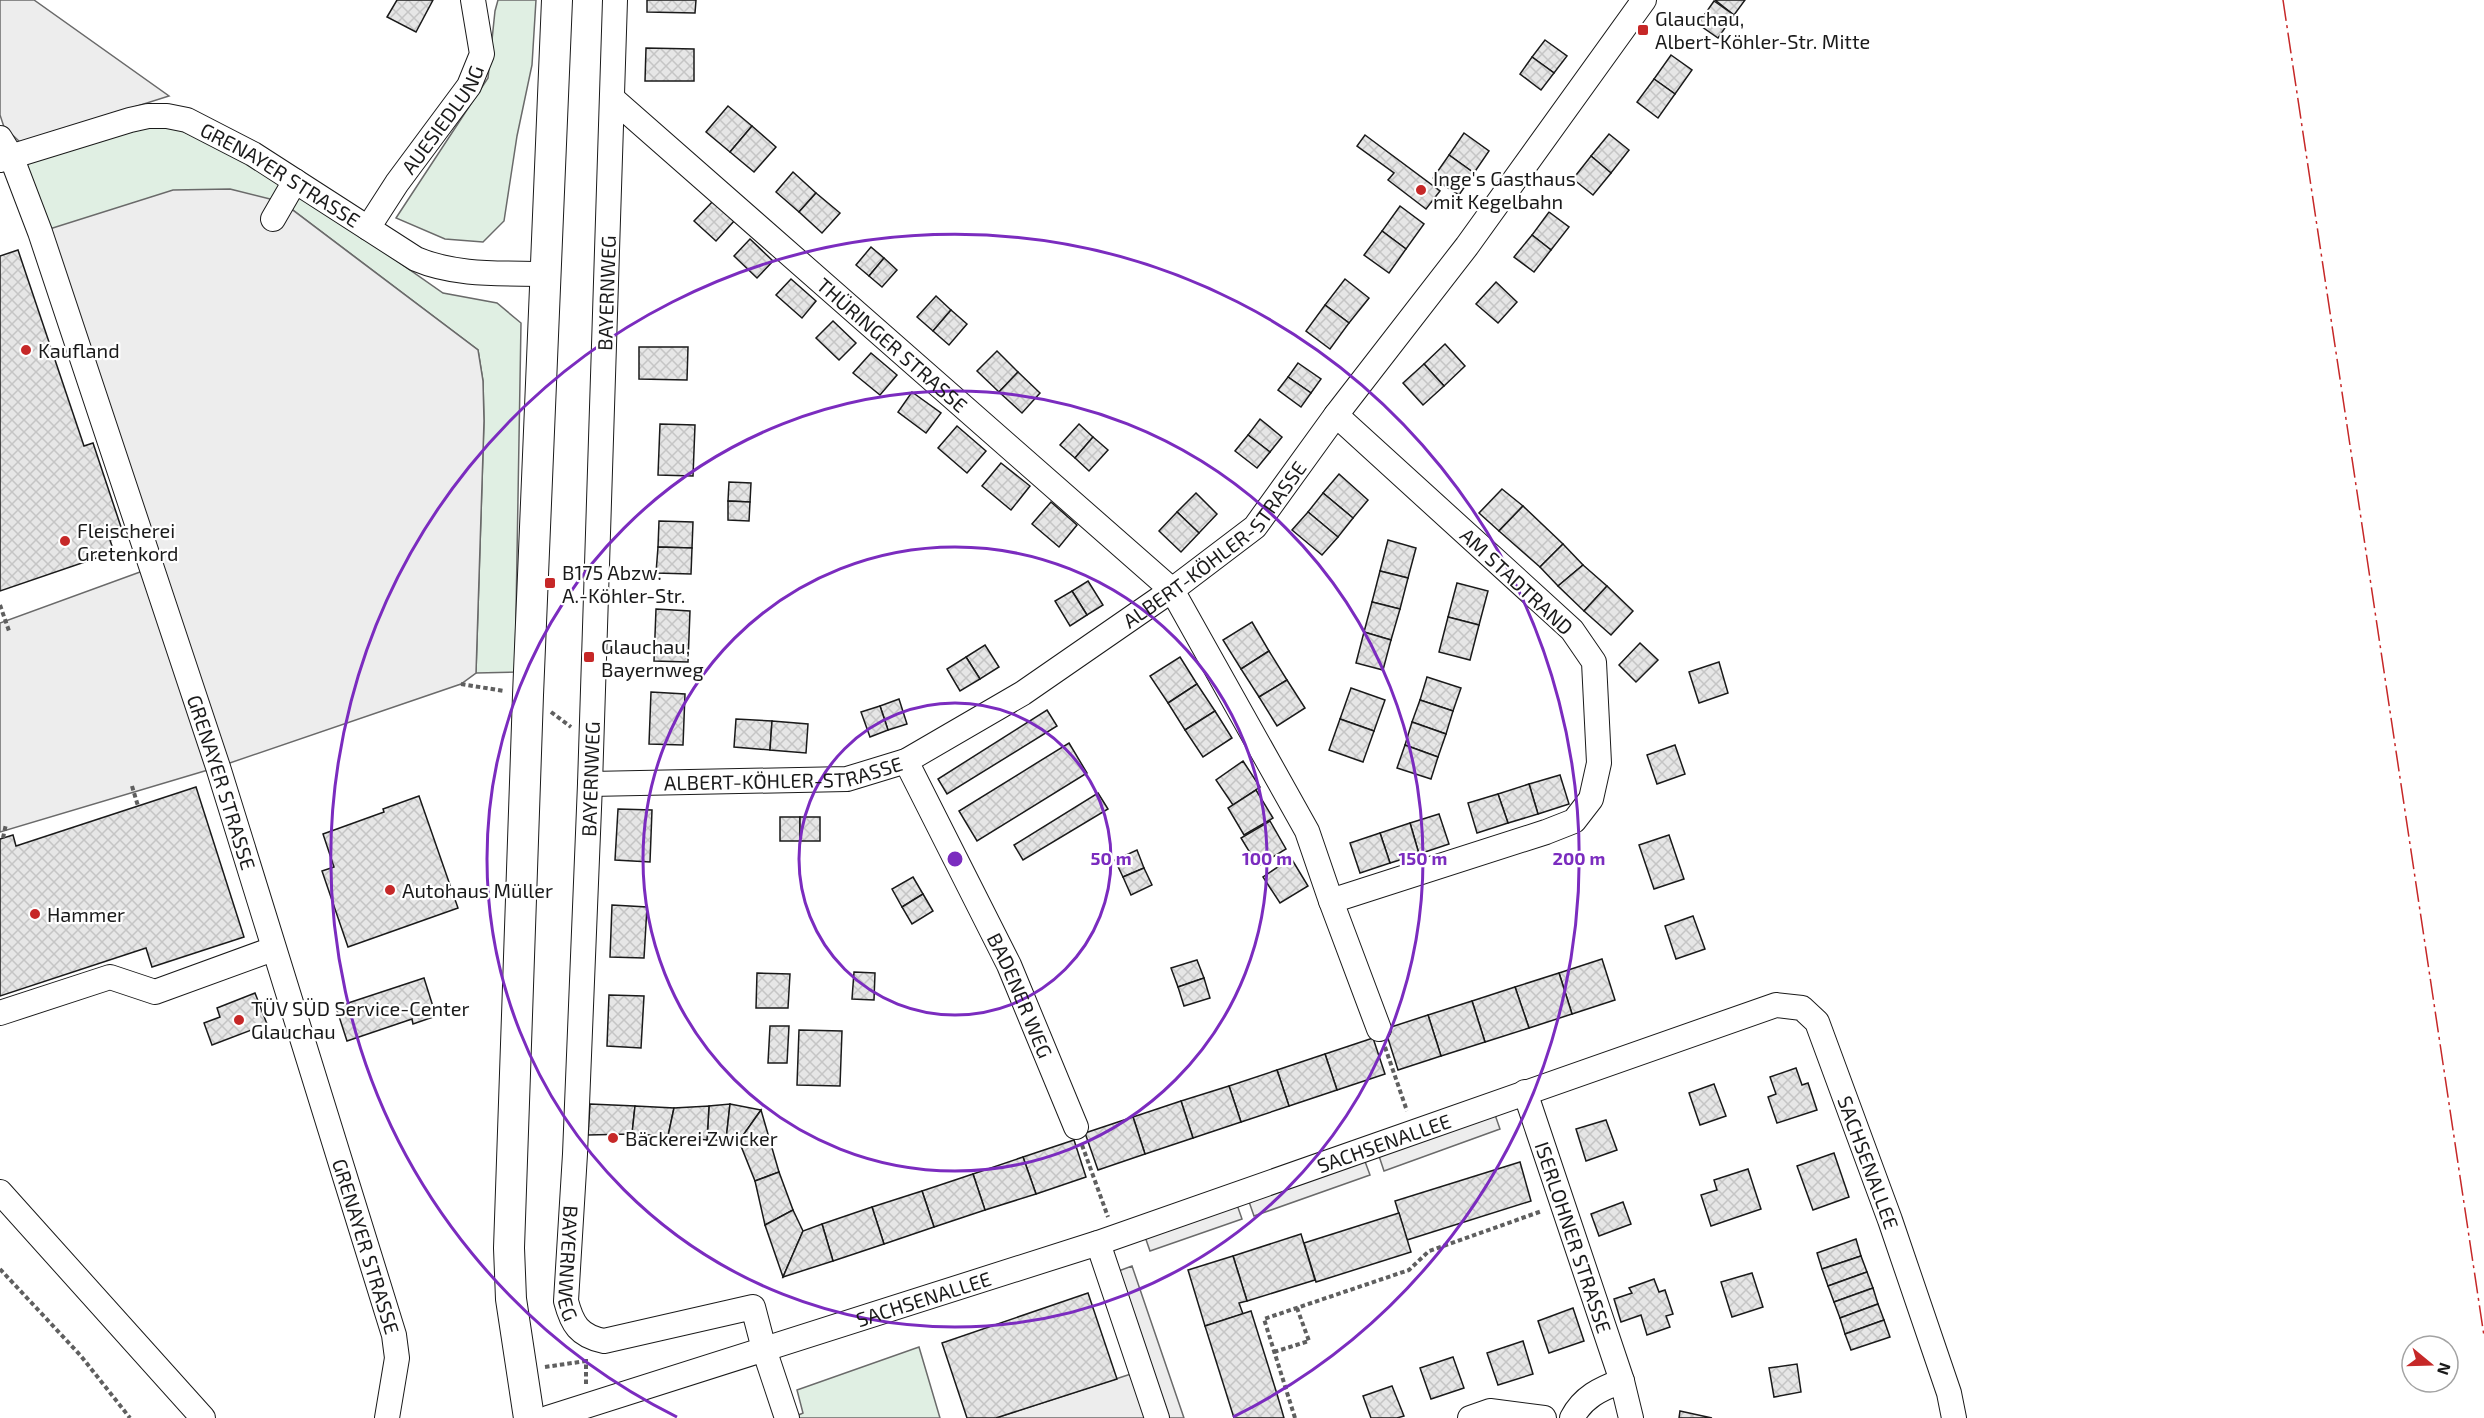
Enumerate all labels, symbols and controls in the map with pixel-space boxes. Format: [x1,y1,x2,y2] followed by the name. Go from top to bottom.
[1655,6,1870,53] place label: Glauchau, Albert-Köhler-Str. Mitte
[1636,23,1650,37] marker: Glauchau, Albert-Köhler-Str. Mitte
[396,62,488,178] street label: AUESIEDLUNG
[197,117,365,232] street label: GRENAYER STRASSE
[1433,166,1576,213] place label: Inge's Gasthaus mit Kegelbahn
[1414,183,1428,197] marker: Inge's Gasthaus mit Kegelbahn
[592,235,620,351] street label: BAYERNWEG
[812,272,973,417] street label: THÜRINGER STRASSE
[38,338,120,362] place label: Kaufland
[19,343,33,357] marker: Kaufland
[1118,456,1311,632] street label: ALBERT-KÖHLER-STRASSE
[77,518,179,565] place label: Fleischerei Gretenkord
[1456,523,1578,639] street label: AM STADTRAND
[58,534,72,548] marker: Fleischerei Gretenkord
[562,560,685,607] place label: B175 Abzw. A.-Köhler-Str.
[543,576,557,590] marker: B175 Abzw. A.-Köhler-Str.
[601,634,704,681] place label: Glauchau, Bayernweg
[582,650,596,664] marker: Glauchau, Bayernweg
[183,692,261,873] street label: GRENAYER STRASSE
[576,721,604,837] street label: BAYERNWEG
[664,751,905,795] street label: ALBERT-KÖHLER-STRASSE
[1090,847,1132,869] text: 50 m
[1242,847,1292,869] text: 100 m
[1399,847,1447,869] text: 150 m
[1553,847,1605,869] text: 200 m
[945,849,965,869] centre of rings
[402,878,553,902] place label: Autohaus Müller
[383,883,397,897] marker: Autohaus Müller
[47,902,125,926] place label: Hammer
[28,907,42,921] marker: Hammer
[983,929,1058,1061] street label: BADENER WEG
[251,996,469,1043] place label: TÜV SÜD Service-Center Glauchau
[232,1013,246,1027] marker: TÜV SÜD Service-Center Glauchau
[1833,1092,1904,1232] street label: SACHSENALLEE
[1314,1108,1454,1177] street label: SACHSENALLEE
[625,1126,778,1150] place label: Bäckerei Zwicker
[606,1131,620,1145] marker: Bäckerei Zwicker
[1530,1138,1617,1336] street label: ISERLOHNER STRASSE
[328,1156,405,1337] street label: GRENAYER STRASSE
[553,1205,584,1324] street label: BAYERNWEG
[853,1266,994,1331] street label: SACHSENALLEE
[2400,1334,2460,1394] north arrow
[2434,1360,2456,1378] text: N

